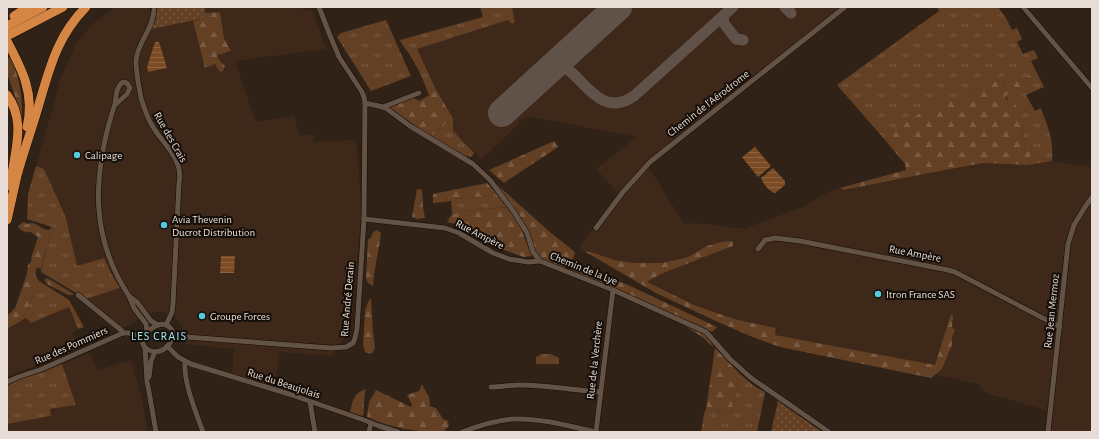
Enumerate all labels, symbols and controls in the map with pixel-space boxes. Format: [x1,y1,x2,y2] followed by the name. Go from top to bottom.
[665,68,751,139] street label: Chemin de l'Aérodrome
[152,110,189,164] street label: Rue des Crais
[72,150,82,160] marker: Calipage
[85,150,122,161] place label: Calipage
[172,214,255,238] place label: Avia Thevenin Ducrot Distribution
[454,218,506,251] street label: Rue Ampère
[159,220,169,230] marker: Avia Thevenin Ducrot Distribution
[888,243,942,264] street label: Rue Ampère
[549,250,619,287] street label: Chemin de la Lye
[339,261,356,337] street label: Rue André Derain
[1042,273,1061,349] street label: Rue Jean Mermoz
[873,289,883,299] marker: Itron France SAS
[886,289,955,300] place label: Itron France SAS
[197,311,207,321] marker: Groupe Forces
[210,311,270,322] place label: Groupe Forces
[585,320,604,400] street label: Rue de la Verchère
[33,324,109,366] street label: Rue des Pommiers
[131,330,187,342] district label: LES CRAIS
[246,367,322,400] street label: Rue du Beaujolais

